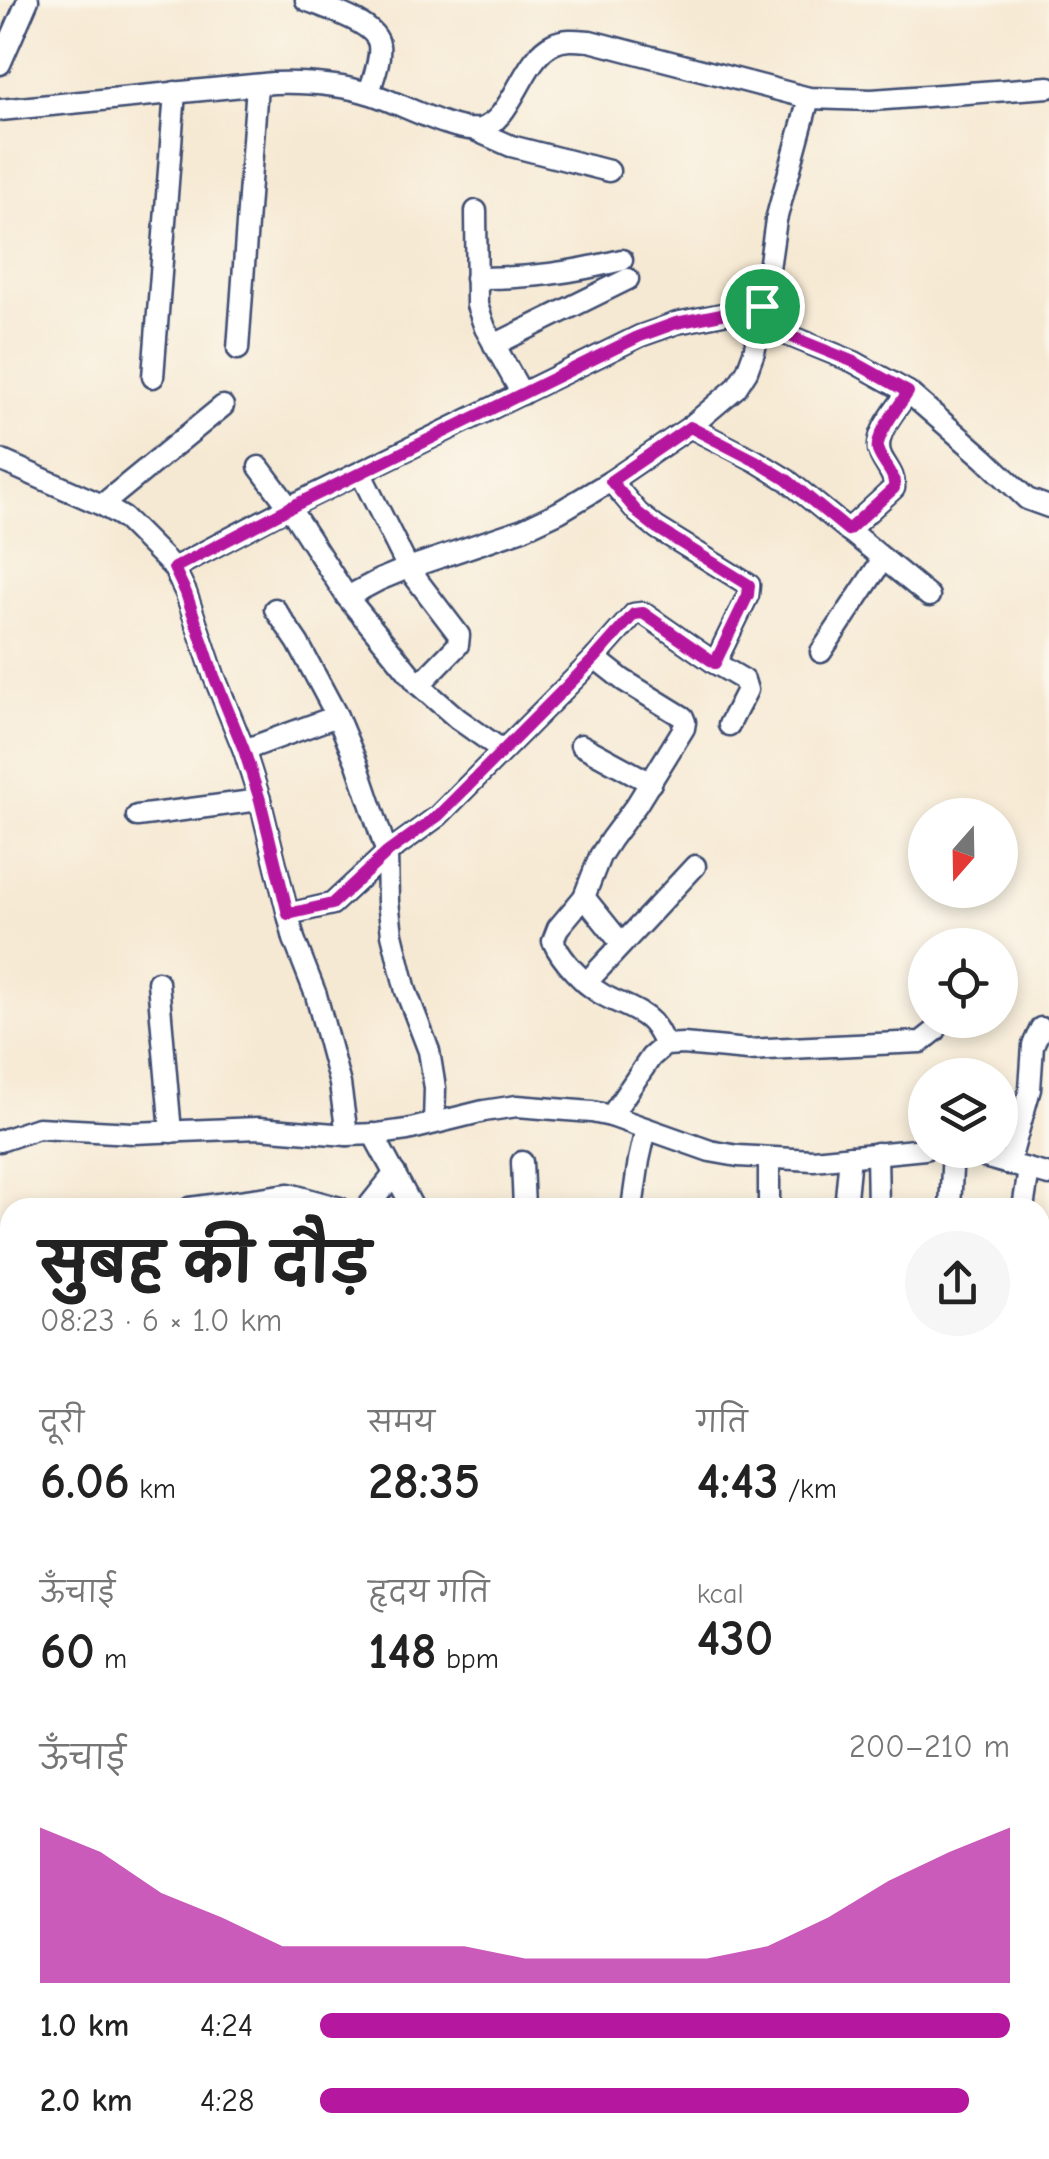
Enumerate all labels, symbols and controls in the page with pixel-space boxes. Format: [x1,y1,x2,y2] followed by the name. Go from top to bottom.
[720,264,805,349] pin
[735,279,790,334] icon: arrive
[908,798,1018,908] north arrow
[908,798,1018,1168] map controls
[908,928,1018,1038] button: locate
[908,1058,1018,1168] button: layers
[905,1231,1010,1336] button: share
[40,1232,370,1296] text: सुबह की दौड़
[40,1302,282,1339] text: 08:23 · 6 × 1.0 km
[40,1407,84,1439] text: दूरी
[368,1407,435,1439] text: समय
[697,1407,748,1439] text: गति
[40,1453,130,1511] text: 6.06
[368,1453,480,1511] text: 28:35
[697,1453,779,1511] text: 4:43
[130,1473,176,1505] text: km
[779,1473,837,1505] text: /km
[40,1577,115,1609] text: ऊँचाई
[368,1577,489,1609] text: हृदय गति
[697,1578,744,1610] text: kcal
[697,1610,773,1668] text: 430
[40,1623,95,1681] text: 60
[368,1623,437,1681] text: 148
[95,1643,127,1675] text: m
[437,1643,499,1675] text: bpm
[849,1728,1010,1765] text: 200–210 m
[40,1740,126,1777] text: ऊँचाई
[40,2007,129,2044] text: 1.0 km
[200,2007,253,2044] text: 4:24
[40,2082,132,2119] text: 2.0 km
[200,2082,255,2119] text: 4:28

